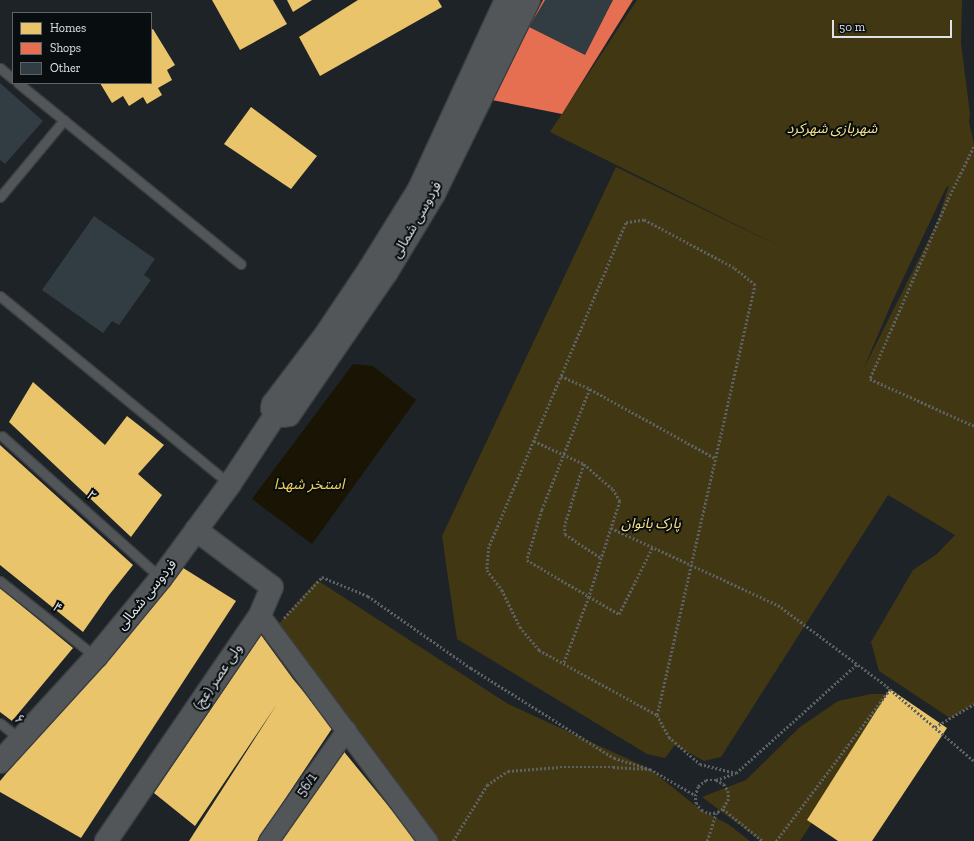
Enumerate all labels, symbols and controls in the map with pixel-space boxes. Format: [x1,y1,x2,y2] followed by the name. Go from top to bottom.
[12,12,152,84] legend
[834,12,954,38] scale bar
[839,20,865,34] text: 50 m
[50,21,86,35] text: Homes
[50,41,81,55] text: Shops
[50,61,81,75] text: Other
[787,121,877,137] park label: شهربازی شهرکرد
[388,179,446,261] street label: فردوسی شمالی
[274,476,344,494] water label: استخر شهدا
[82,487,100,505] street label: ۲
[621,516,681,532] park label: پارک بانوان
[113,556,181,634] street label: فردوسی شمالی
[49,599,65,617] street label: ۴
[190,641,246,713] street label: ولی عصر (عج)
[11,711,27,729] street label: ۶
[293,770,321,800] street label: 56/1

